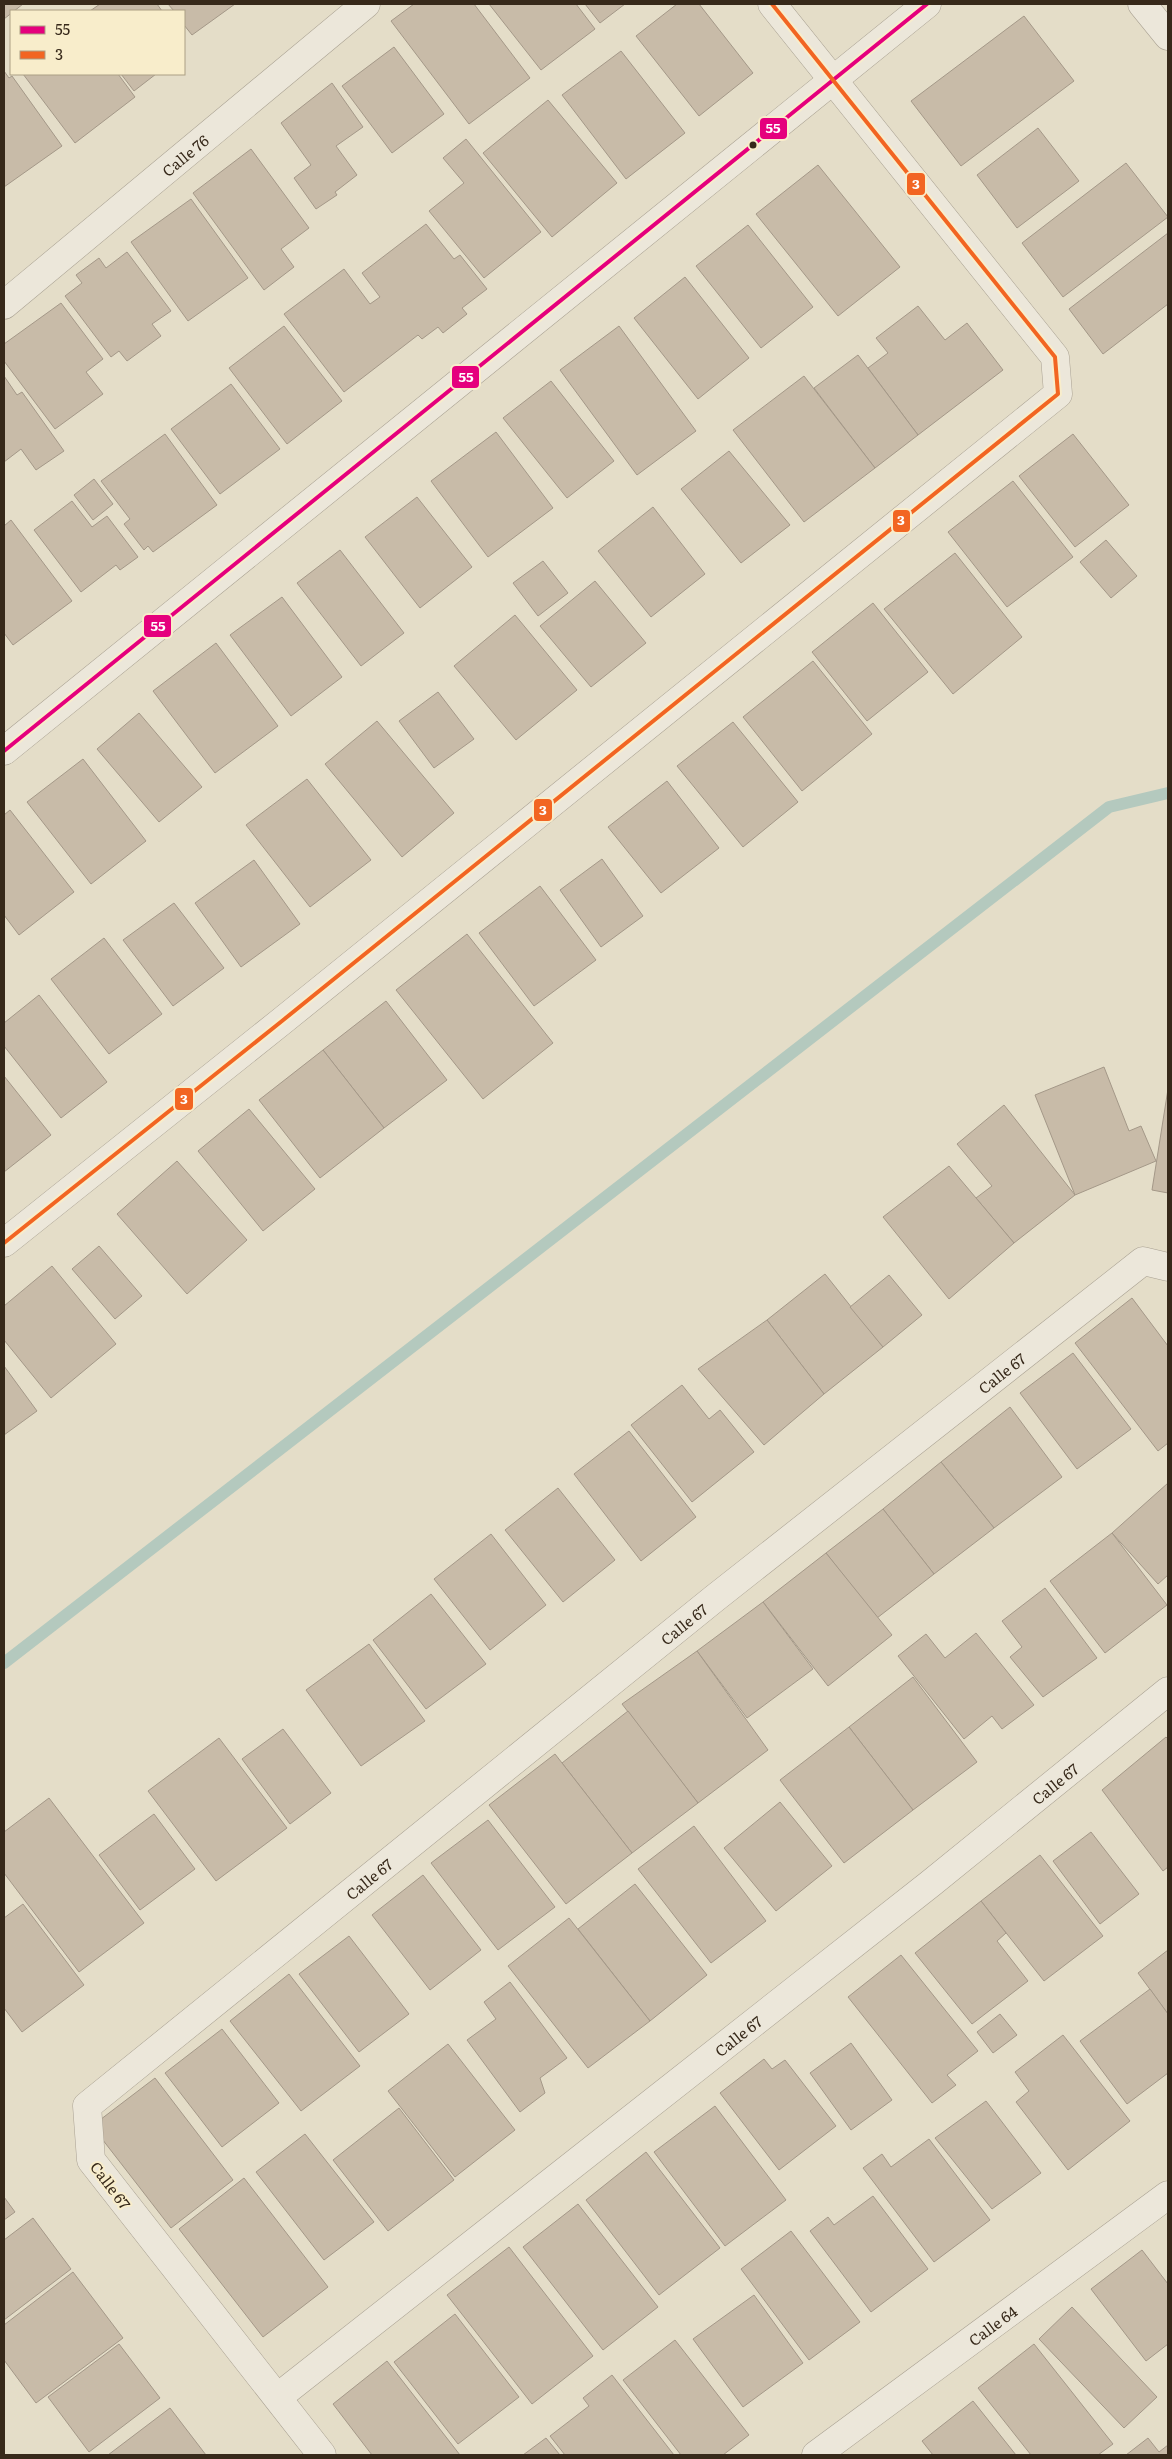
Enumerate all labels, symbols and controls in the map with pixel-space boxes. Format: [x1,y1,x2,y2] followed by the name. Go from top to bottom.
[10,10,185,75] legend
[55,17,71,40] text: 55
[55,42,63,65] text: 3
[759,117,788,140] line badge: 55
[765,117,781,137] text: 55
[156,128,213,181] street label: Calle 76
[748,140,758,150] unlabelled marker
[906,172,926,196] line badge: 3
[912,173,920,193] text: 3
[451,365,480,389] line badge: 55
[458,366,474,386] text: 55
[892,509,911,533] line badge: 3
[897,509,905,529] text: 3
[143,614,172,638] line badge: 55
[150,615,166,635] text: 55
[533,798,553,822] line badge: 3
[539,799,547,819] text: 3
[174,1087,194,1111] line badge: 3
[180,1088,188,1108] text: 3
[973,1346,1030,1399] street label: Calle 67
[655,1597,712,1650] street label: Calle 67
[1026,1757,1083,1809] street label: Calle 67
[340,1852,397,1904] street label: Calle 67
[709,2009,767,2061] street label: Calle 67
[85,2156,137,2214] street label: Calle 67
[963,2299,1021,2351] street label: Calle 64

